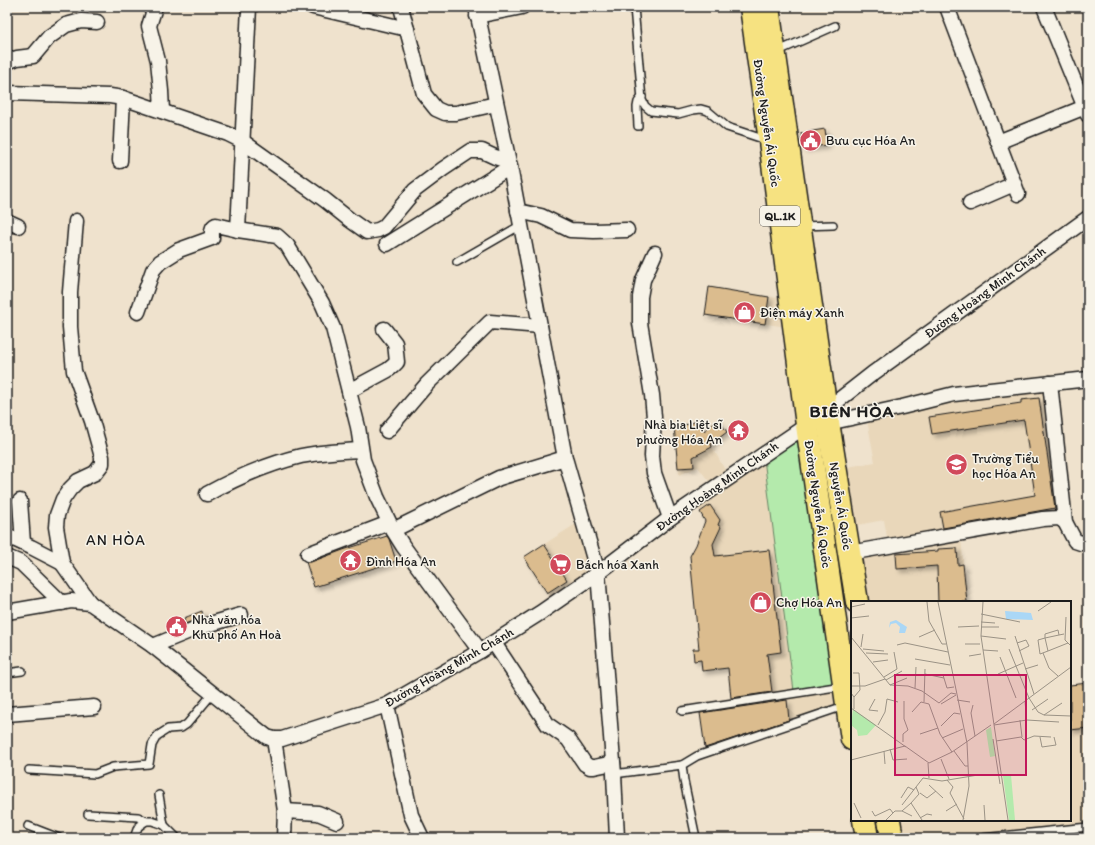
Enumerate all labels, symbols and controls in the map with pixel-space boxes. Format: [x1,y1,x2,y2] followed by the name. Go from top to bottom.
[751,58,783,188] street label: Đường Nguyễn Ái Quốc
[797,127,823,153] public building icon: Bưu cục Hóa An
[826,133,916,148] place label: Bưu cục Hóa An
[760,206,800,226] road number: QL.1K
[922,243,1049,341] street label: Đường Hoàng Minh Chánh
[732,299,758,325] shop icon: Điện máy Xanh
[760,305,844,320] place label: Điện máy Xanh
[810,401,894,421] district label: BIÊN HÒA
[636,417,723,447] place label: Nhà bia Liệt sĩ phường Hóa An
[725,418,751,444] temple icon: Nhà bia Liệt sĩ phường Hóa An
[653,438,781,534] street label: Đường Hoàng Minh Chánh
[802,439,834,569] street label: Đường Nguyễn Ái Quốc
[972,451,1039,481] place label: Trường Tiểu học Hóa An
[943,452,969,478] school or university icon: Trường Tiểu học Hóa An
[827,461,855,551] street label: Nguyễn Ái Quốc
[86,531,146,549] district label: AN HÒA
[338,548,364,574] temple icon: Đình Hóa An
[547,551,573,577] supermarket icon: Bách hóa Xanh
[366,554,437,569] place label: Đình Hóa An
[576,557,659,572] place label: Bách hóa Xanh
[747,589,773,615] shop icon: Chợ Hóa An
[776,595,843,610] place label: Chợ Hóa An
[851,601,1071,821] inset map
[192,612,282,642] place label: Nhà văn hóa Khu phố An Hoà
[163,613,189,639] public building icon: Nhà văn hóa Khu phố An Hoà
[382,624,516,710] street label: Đường Hoàng Minh Chánh

